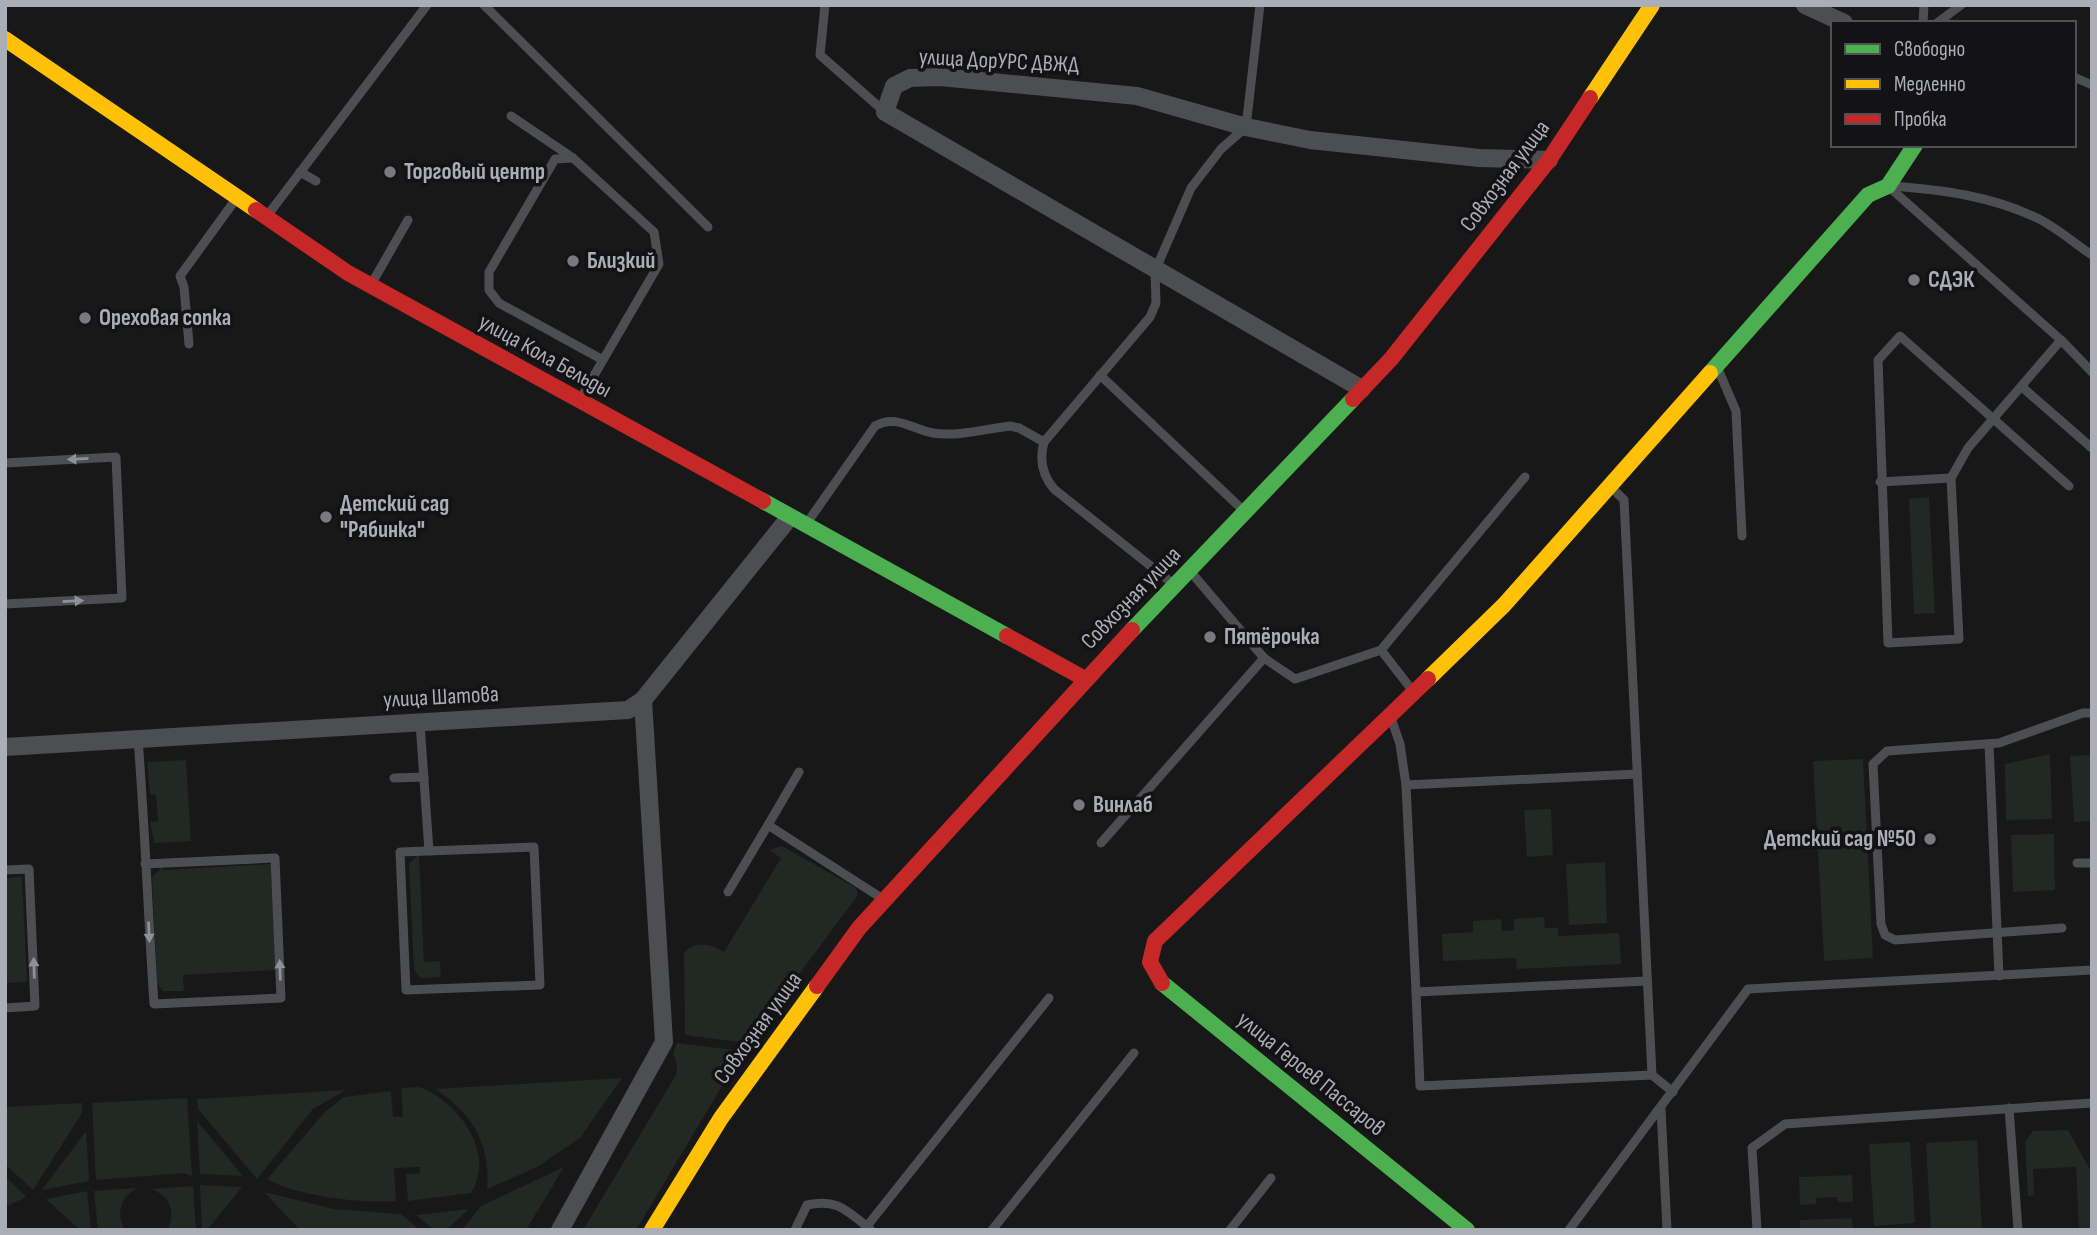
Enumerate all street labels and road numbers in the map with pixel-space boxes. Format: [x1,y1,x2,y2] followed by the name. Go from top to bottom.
[918,43,1080,79] street label: улица ДорУРС ДВЖД
[1454,115,1556,237] street label: Совхозная улица
[474,308,616,404] street label: улица Кола Бельды
[1075,541,1187,655] street label: Совхозная улица
[382,680,500,714] street label: улица Шатова
[708,966,808,1090] street label: Совхозная улица
[1231,1006,1391,1142] street label: улица Героев Пассаров

